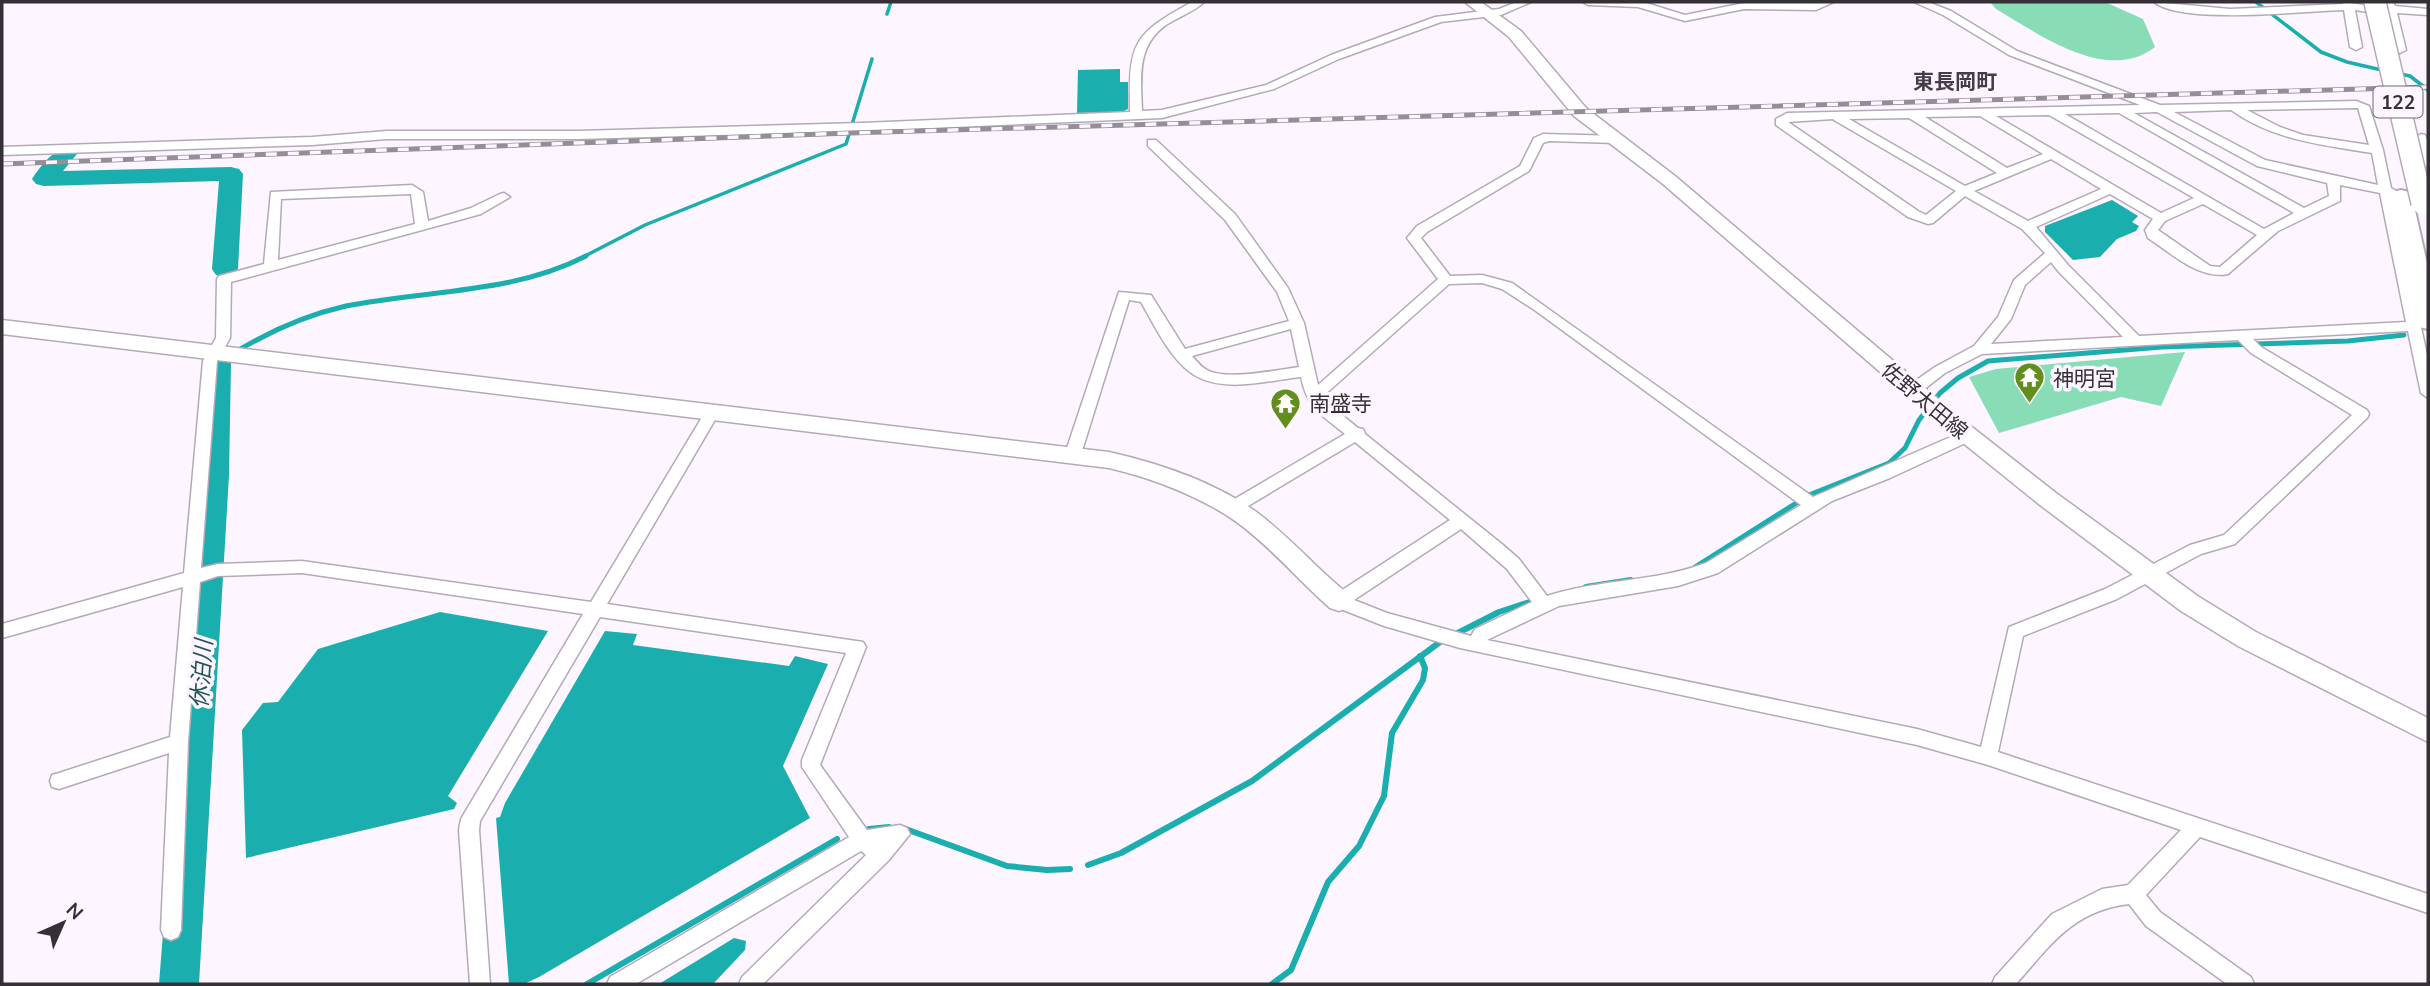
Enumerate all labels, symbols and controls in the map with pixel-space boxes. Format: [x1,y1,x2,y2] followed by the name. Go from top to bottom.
[1913,68,1997,94] district label: 東長岡町
[2374,86,2422,118] road number: 122
[1876,356,1974,444] street label: 佐野太田線
[2013,361,2047,405] temple icon: 神明宮
[2053,365,2116,391] place label: 神明宮
[1269,386,1303,430] temple icon: 南盛寺
[1309,390,1372,416] place label: 南盛寺
[184,636,218,709] water label: 休泊川
[28,888,98,958] north arrow
[61,897,89,925] text: N

